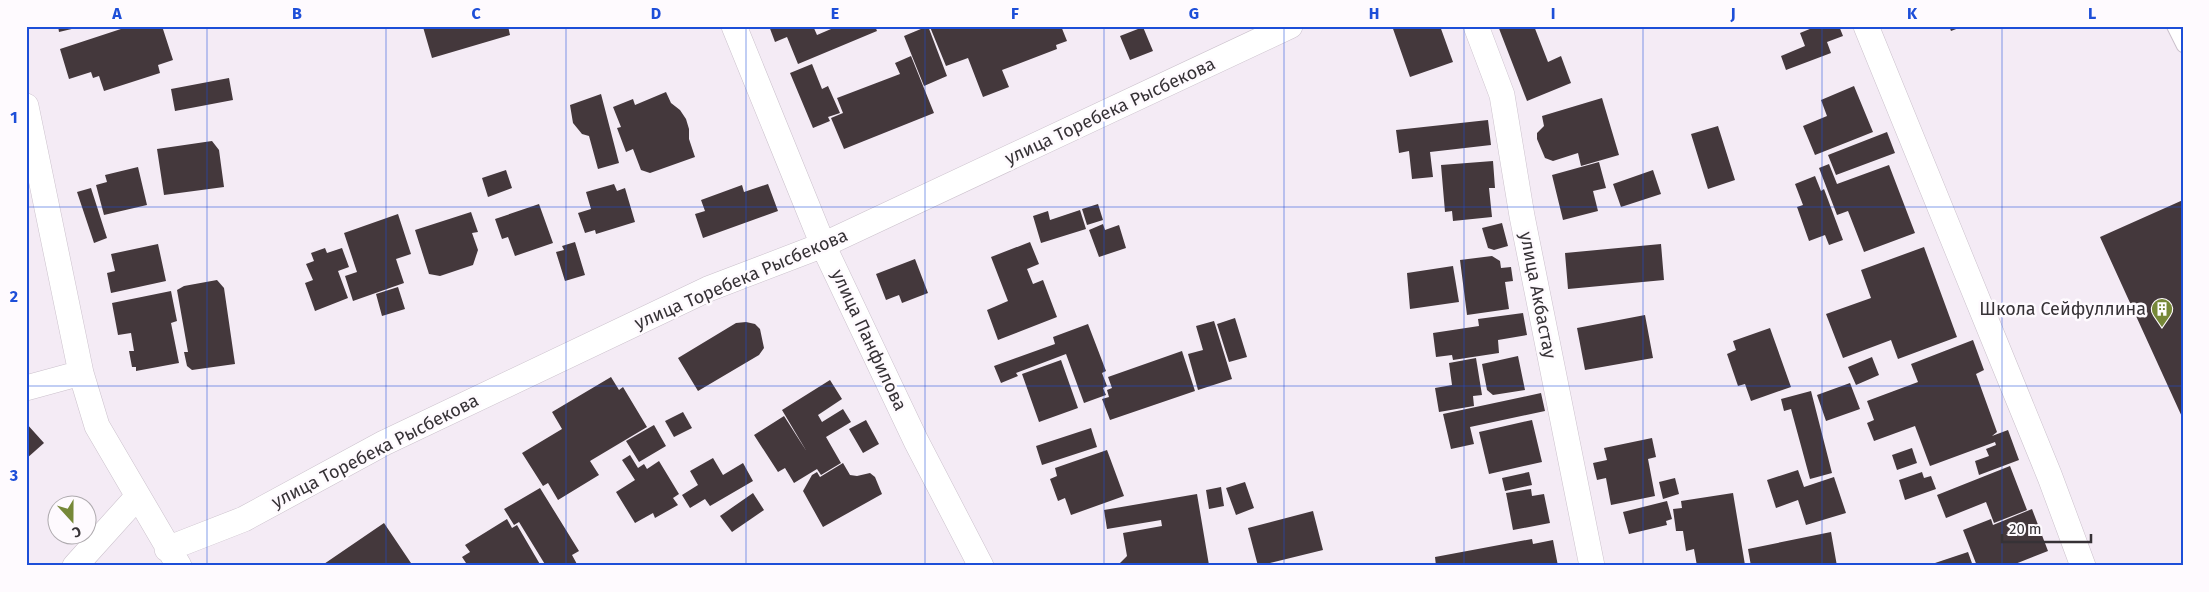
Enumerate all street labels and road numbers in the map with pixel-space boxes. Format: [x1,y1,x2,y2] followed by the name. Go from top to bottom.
[1001,53,1219,169] street label: улица Торебека Рысбекова
[631,224,851,334] street label: улица Торебека Рысбекова
[1515,230,1561,361] street label: улица Акбастау
[827,266,911,414] street label: улица Панфилова
[268,389,482,513] street label: улица Торебека Рысбекова

